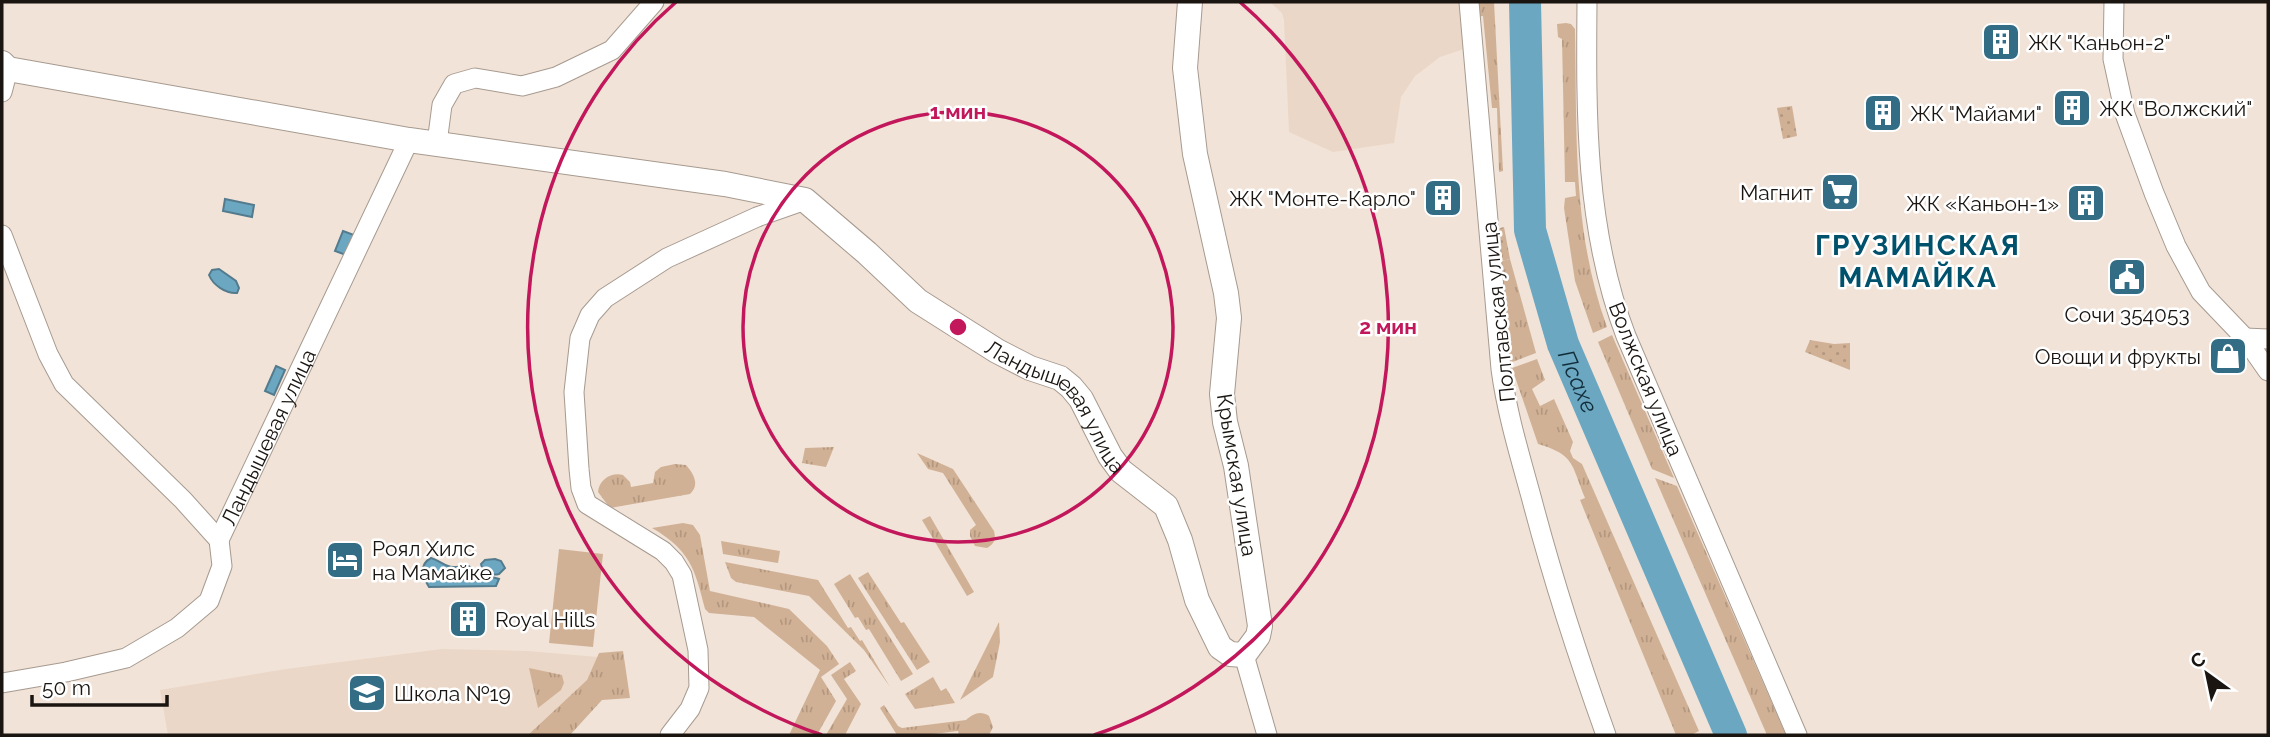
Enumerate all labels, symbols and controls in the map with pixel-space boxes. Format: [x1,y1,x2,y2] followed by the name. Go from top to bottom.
[1980,21,2022,63] building icon: ЖК "Каньон-2"
[2028,30,2171,55] place label: ЖК "Каньон-2"
[2051,87,2093,129] building icon: ЖК "Волжский"
[1862,92,1904,134] building icon: ЖК "Майами"
[2099,96,2252,121] place label: ЖК "Волжский"
[930,99,986,124] text: 1 мин
[1910,101,2042,126] place label: ЖК "Майами"
[1819,171,1861,213] supermarket icon: Магнит
[1422,177,1464,219] building icon: ЖК "Монте-Карло"
[1740,180,1813,205] place label: Магнит
[2065,182,2107,224] building icon: ЖК «Каньон-1»
[1229,186,1416,211] place label: ЖК "Монте-Карло"
[1906,191,2059,216] place label: ЖК «Каньон-1»
[1476,221,1520,403] street label: Полтавская улица
[1815,229,2021,294] district label: ГРУЗИНСКАЯ МАМАЙКА
[2106,256,2148,298] public building icon: Сочи 354053
[1604,298,1688,460] street label: Волжская улица
[2064,302,2190,327] place label: Сочи 354053
[1359,314,1417,339] text: 2 мин
[946,315,970,339] centre of rings
[980,334,1131,478] street label: Ландышевая улица
[2207,335,2249,377] shop icon: Овощи и фрукты
[2035,344,2201,369] place label: Овощи и фрукты
[215,345,320,529] street label: Ландышевая улица
[1553,345,1604,417] water label: Псахе
[1212,392,1262,558] street label: Крымская улица
[372,536,492,585] place label: Роял Хилс на Мамайке
[324,539,366,581] hotel icon: Роял Хилс на Мамайке
[447,598,489,640] building icon: Royal Hills
[495,607,595,632] place label: Royal Hills
[2172,639,2242,709] north arrow
[2186,647,2209,673] text: С
[32,664,166,708] scale bar
[346,672,388,714] school or university icon: Школа №19
[42,675,91,700] text: 50 m
[394,681,511,706] place label: Школа №19

